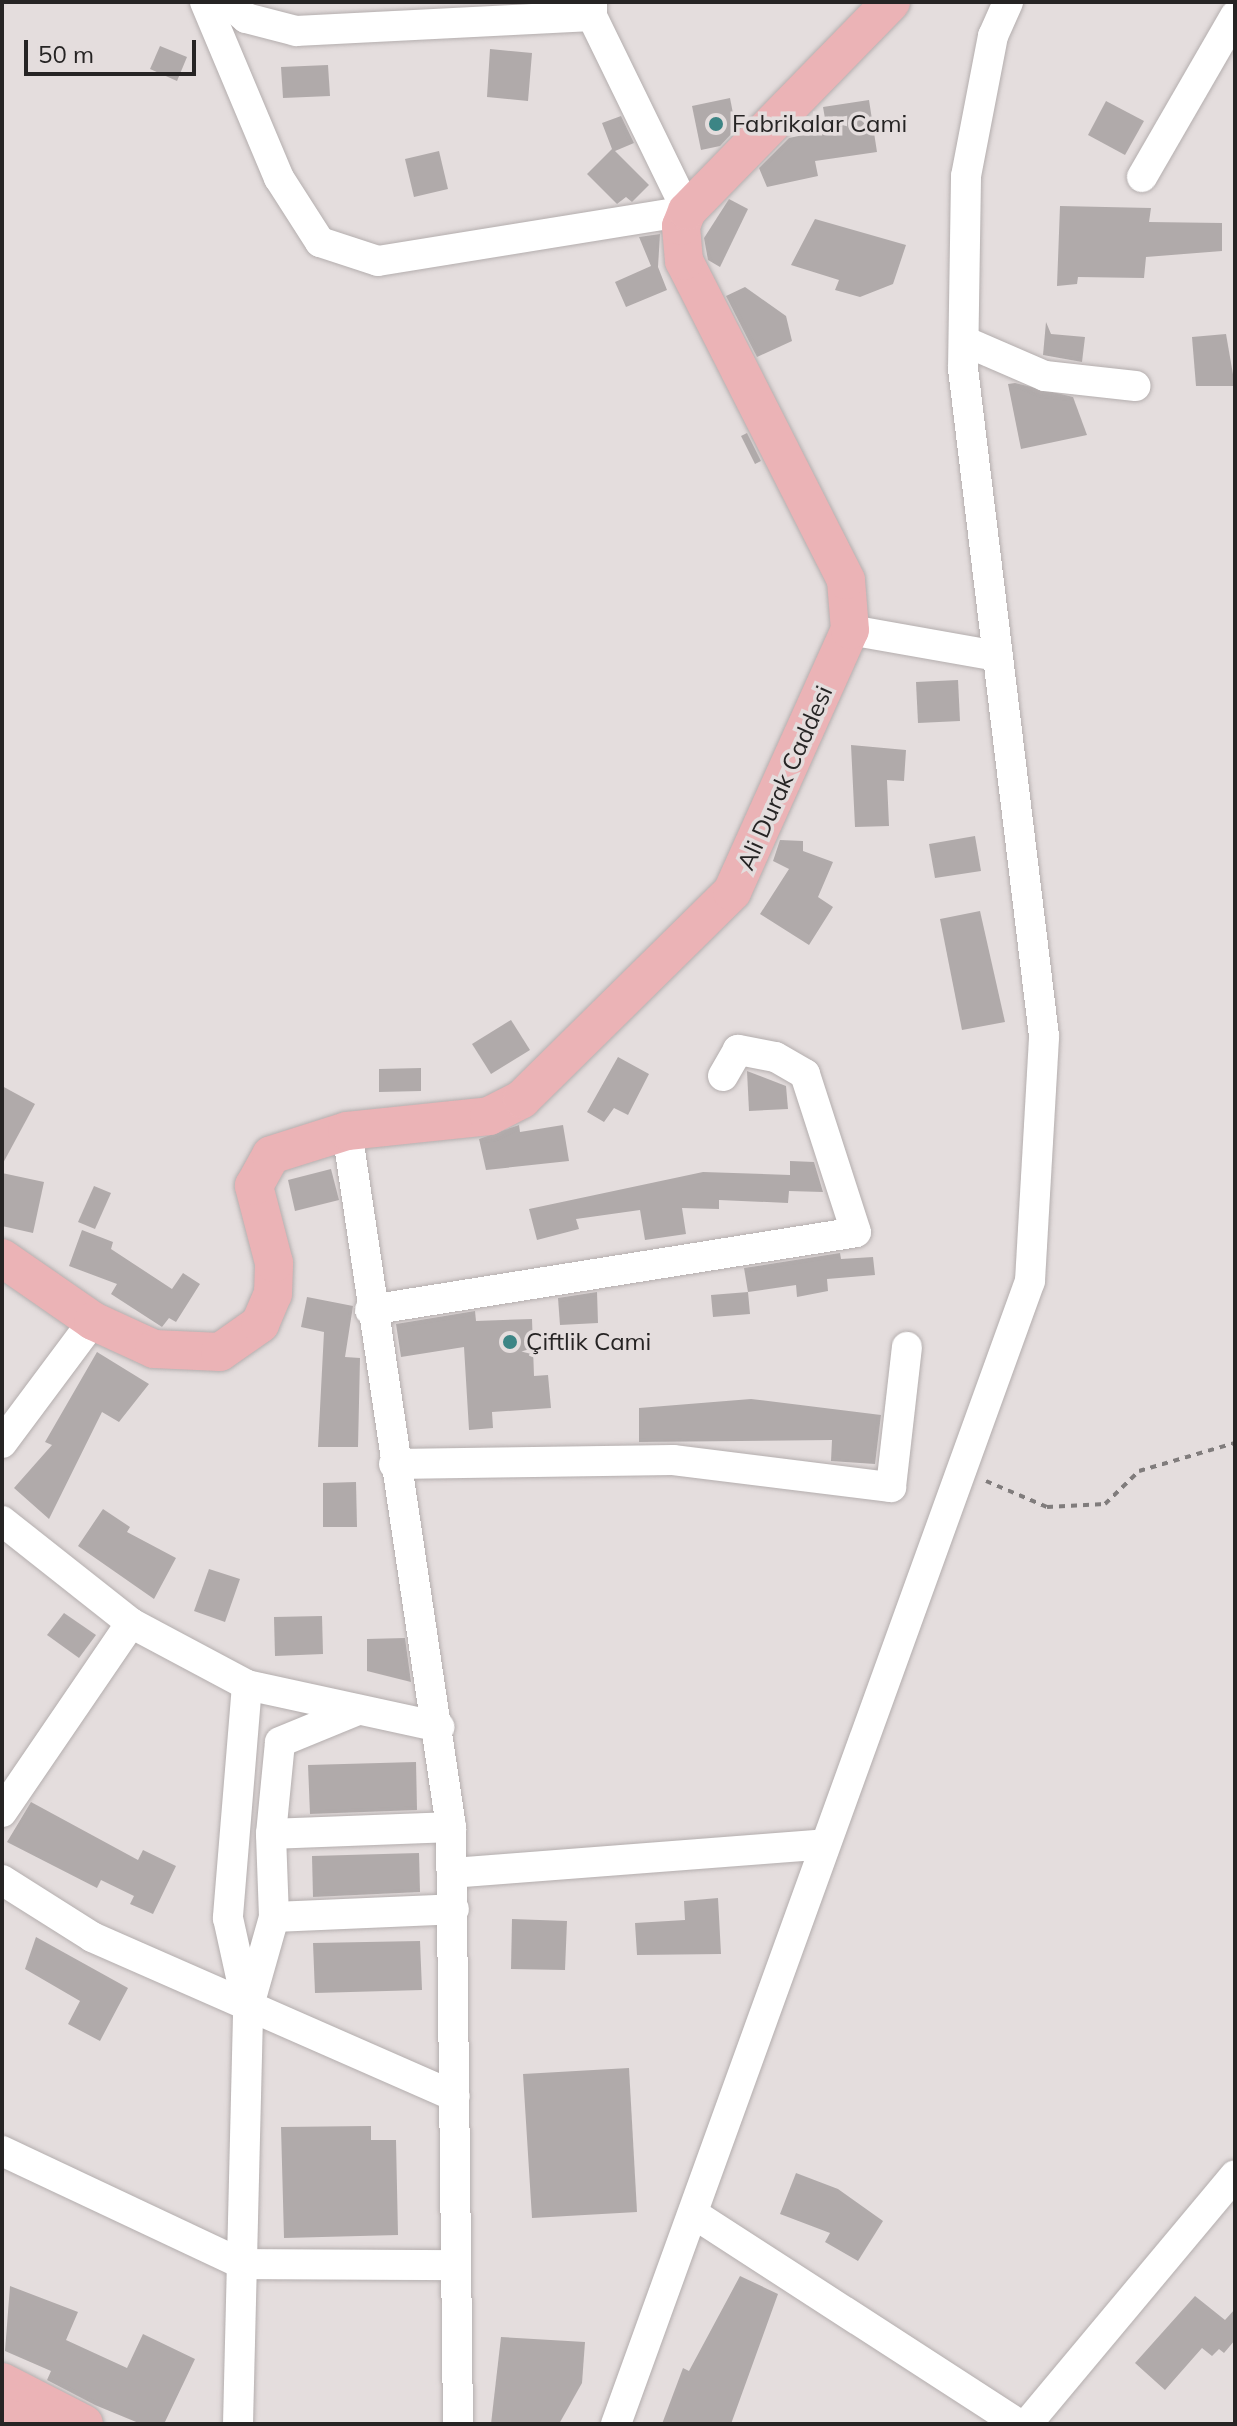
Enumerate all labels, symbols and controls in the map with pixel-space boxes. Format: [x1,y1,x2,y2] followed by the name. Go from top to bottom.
[28,24,200,74] scale bar
[38,39,94,69] text: 50 m
[732,110,907,138] place label: Fabrikalar Cami
[707,115,725,133] marker: Fabrikalar Cami
[731,681,839,875] street label: Ali Durak Caddesi
[526,1328,651,1356] place label: Çiftlik Cami
[501,1333,519,1351] marker: Çiftlik Cami

